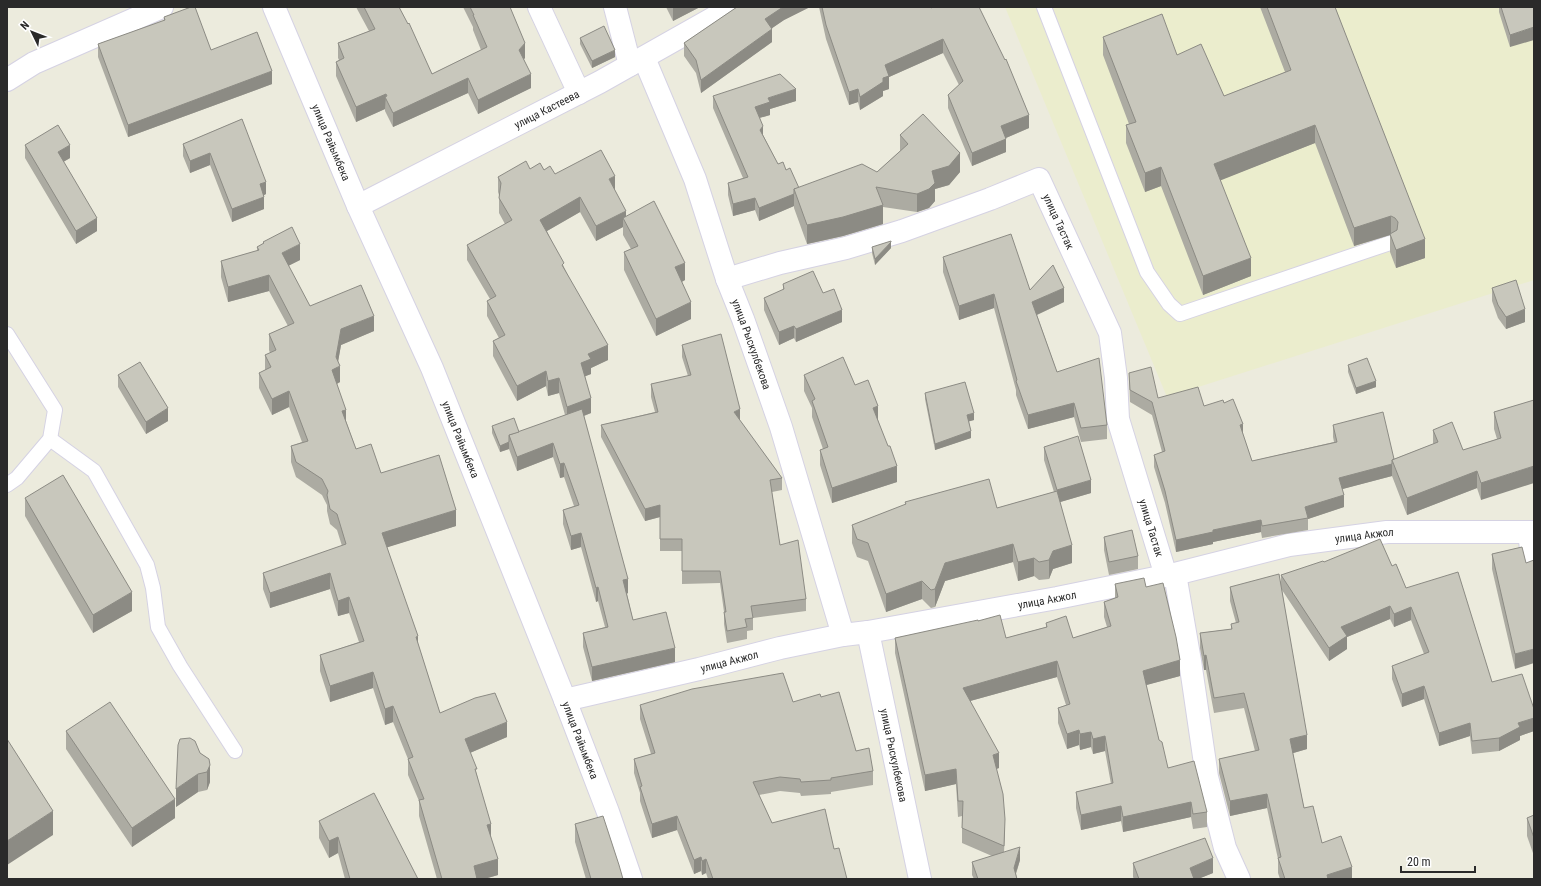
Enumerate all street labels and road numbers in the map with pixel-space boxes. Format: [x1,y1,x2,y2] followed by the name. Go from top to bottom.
[512,88,582,132] street label: улица Кастеева
[309,102,353,183] street label: улица Райымбека
[1040,192,1077,252] street label: улица Тастак
[729,297,773,391] street label: улица Рыскулбекова
[439,399,481,480] street label: улица Райымбека
[1136,498,1166,559] street label: улица Тастак
[1334,526,1394,546] street label: улица Акжол
[1017,588,1078,612] street label: улица Акжол
[699,648,760,675] street label: улица Акжол
[559,700,601,781] street label: улица Райымбека
[877,707,910,803] street label: улица Рыскулбекова

